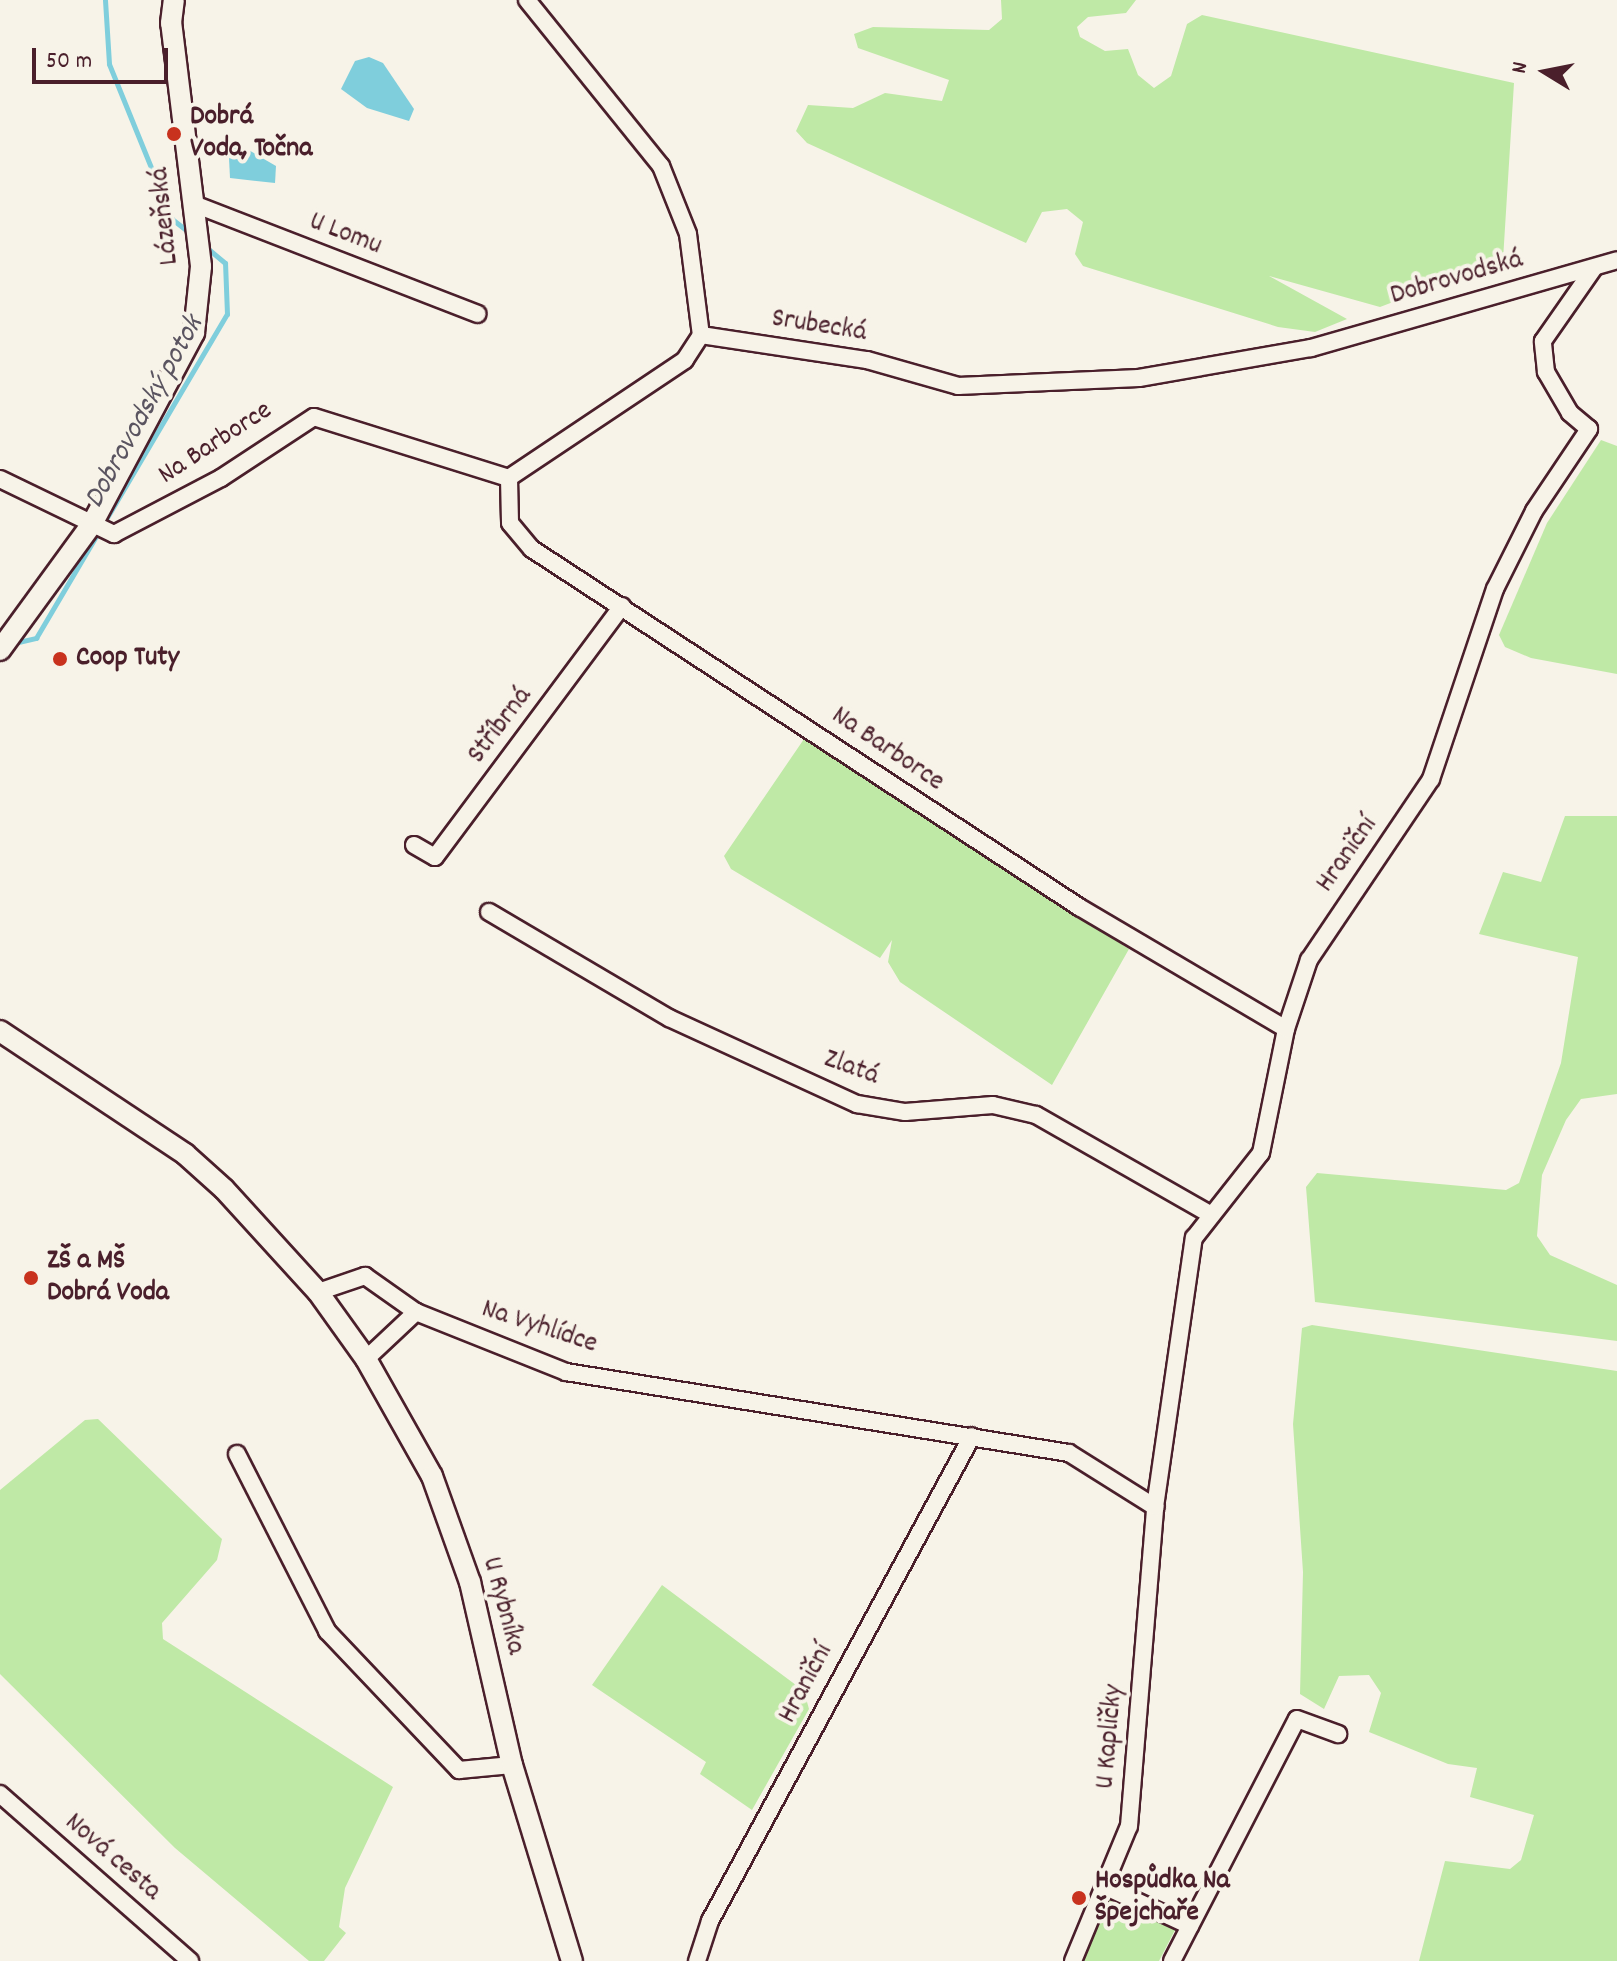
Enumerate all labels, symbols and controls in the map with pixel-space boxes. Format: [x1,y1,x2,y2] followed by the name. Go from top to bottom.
[36,32,172,82] scale bar
[1505,32,1585,112] north arrow
[46,45,92,79] text: 50 m
[1505,60,1537,76] text: N
[190,101,312,167] place label: Dobrá Voda, Točna
[165,125,183,143] marker: Dobrá Voda, Točna
[144,165,188,267] street label: Lázeňská
[304,206,386,264] street label: U Lomu
[1387,244,1527,314] street label: Dobrovodská
[769,303,869,351] street label: Srubecká
[78,311,214,515] water label: Dobrovodský potok
[153,395,279,493] street label: Na Barborce
[76,642,179,676] place label: Coop Tuty
[51,650,69,668] marker: Coop Tuty
[461,681,541,771] street label: Stříbrná
[824,700,950,800] street label: Na Barborce
[1310,810,1386,900] street label: Hraniční
[819,1044,883,1094] street label: Zlatá
[47,1245,169,1311] place label: ZŠ a MŠ Dobrá Voda
[22,1269,40,1287] marker: ZŠ a MŠ Dobrá Voda
[477,1294,601,1362] street label: Na Vyhlídce
[473,1553,531,1659] street label: U Rybníka
[772,1638,842,1730] street label: Hraniční
[1090,1683,1132,1791] street label: U Kapličky
[57,1807,167,1909] street label: Nová cesta
[1095,1865,1230,1931] place label: Hospůdka Na Špejchaře
[1070,1889,1088,1907] marker: Hospůdka Na Špejchaře

